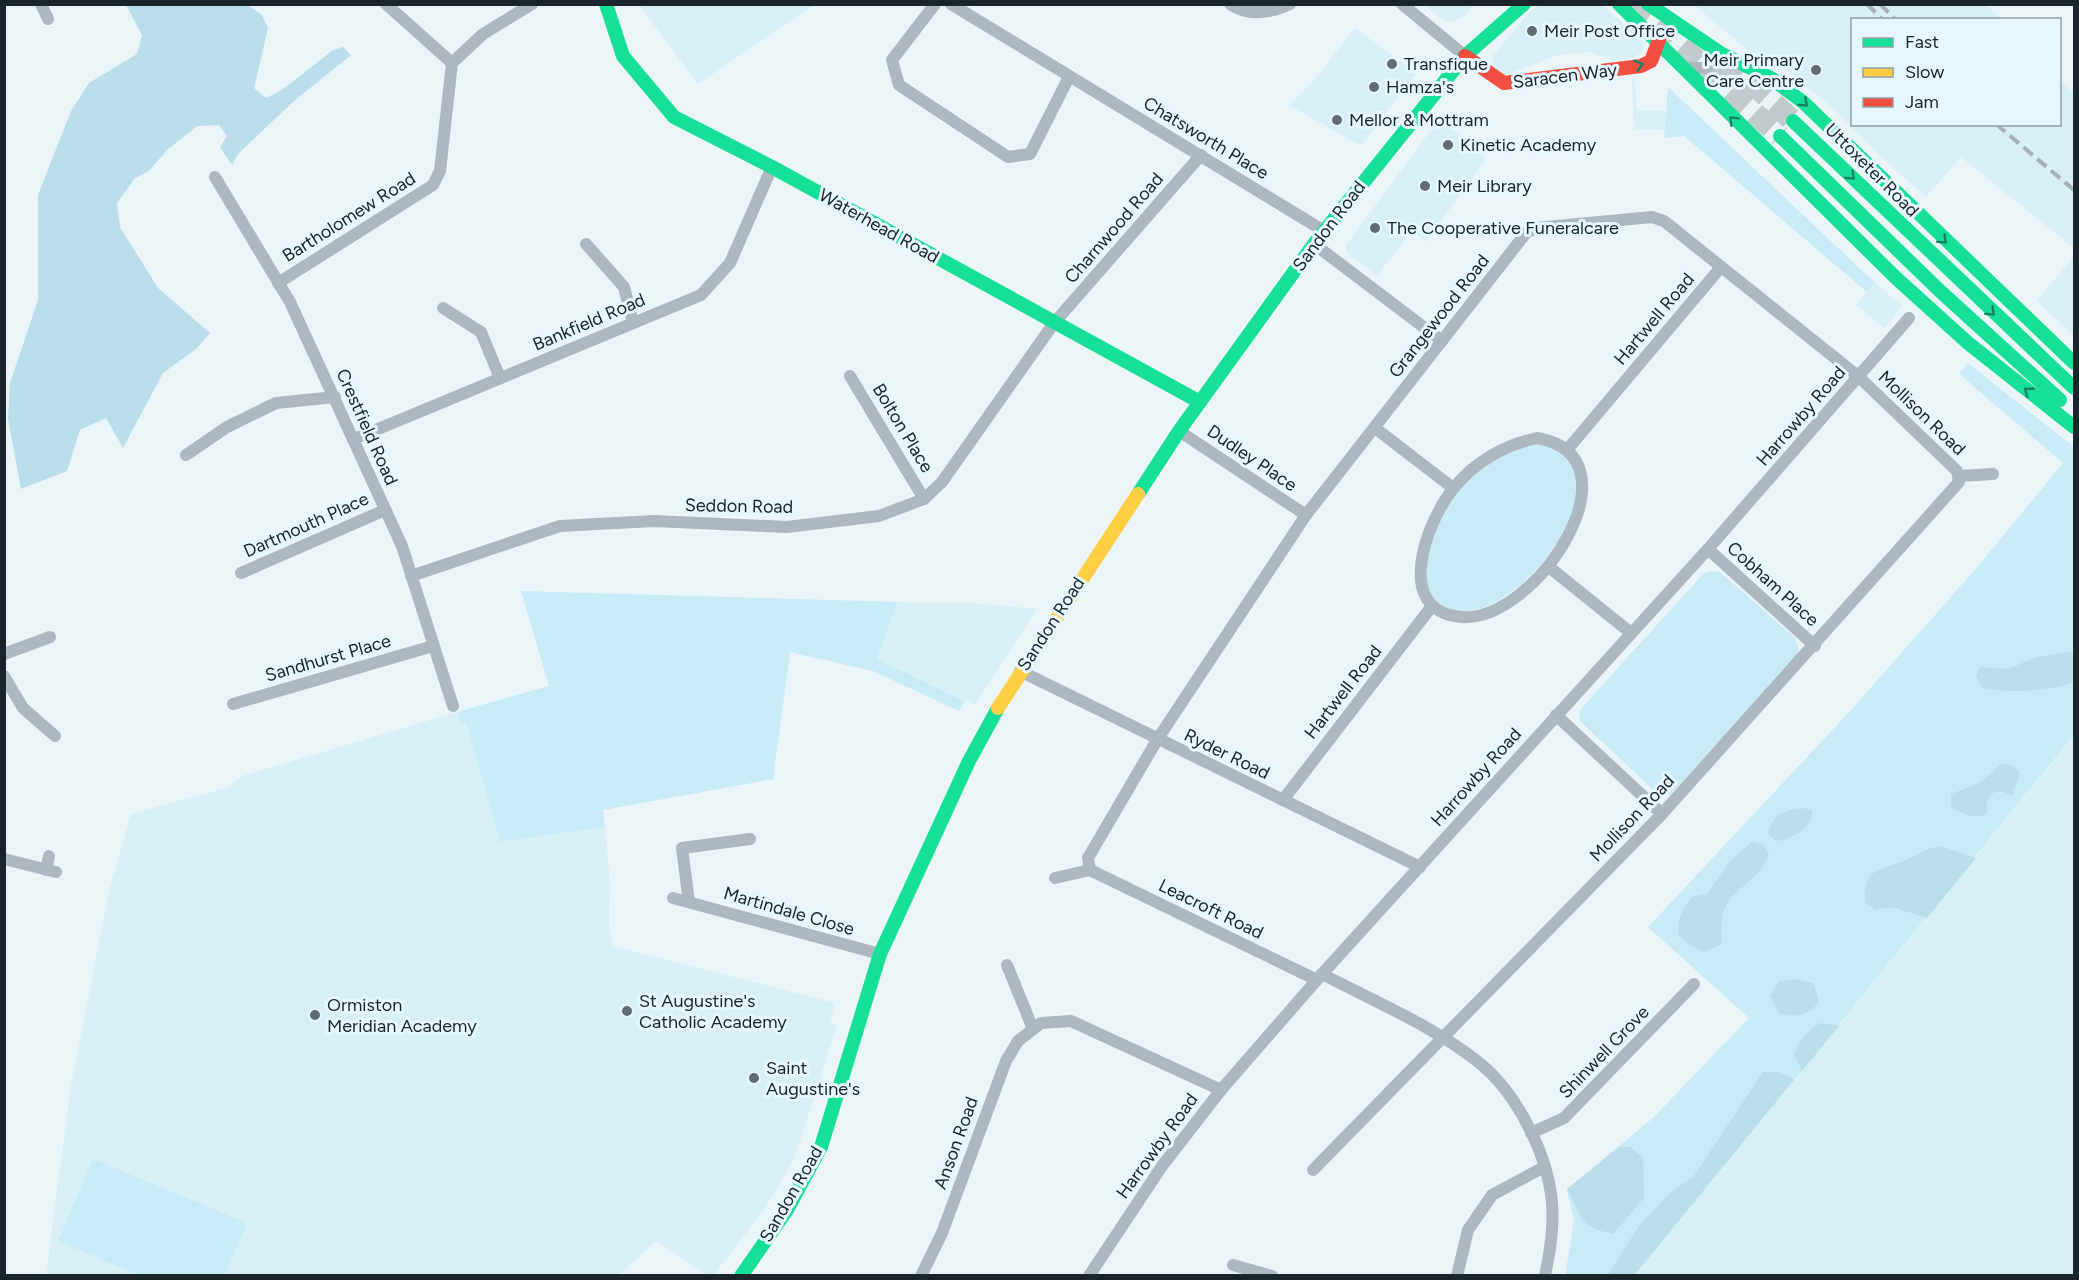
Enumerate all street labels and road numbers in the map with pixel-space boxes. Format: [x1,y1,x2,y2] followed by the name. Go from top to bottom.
[1512,59,1619,93] street label: Saracen Way
[1139,92,1273,184] street label: Chatsworth Place
[1821,119,1923,221] street label: Uttoxeter Road
[278,167,420,267] street label: Bartholomew Road
[1060,168,1168,288] street label: Charnwood Road
[1288,177,1370,275] street label: Sandon Road
[815,184,943,268] street label: Waterhead Road
[1384,250,1494,382] street label: Grangewood Road
[1609,269,1699,369] street label: Hartwell Road
[529,288,649,356] street label: Bankfield Road
[1752,362,1850,470] street label: Harrowby Road
[332,365,402,489] street label: Crestfield Road
[1874,366,1970,460] street label: Mollison Road
[868,379,938,477] street label: Bolton Place
[1203,420,1301,496] street label: Dudley Place
[240,487,372,562] street label: Dartmouth Place
[685,494,793,518] street label: Seddon Road
[1723,537,1824,631] street label: Cobham Place
[1013,573,1089,675] street label: Sandon Road
[263,629,394,686] street label: Sandhurst Place
[1300,641,1386,743] street label: Hartwell Road
[1426,723,1526,831] street label: Harrowby Road
[1180,724,1274,784] street label: Ryder Road
[1585,770,1679,866] street label: Mollison Road
[1155,874,1267,944] street label: Leacroft Road
[721,882,857,940] street label: Martindale Close
[1554,1001,1654,1103] street label: Shinwell Grove
[1111,1089,1203,1203] street label: Harrowby Road
[929,1094,983,1192] street label: Anson Road
[755,1142,827,1246] street label: Sandon Road

